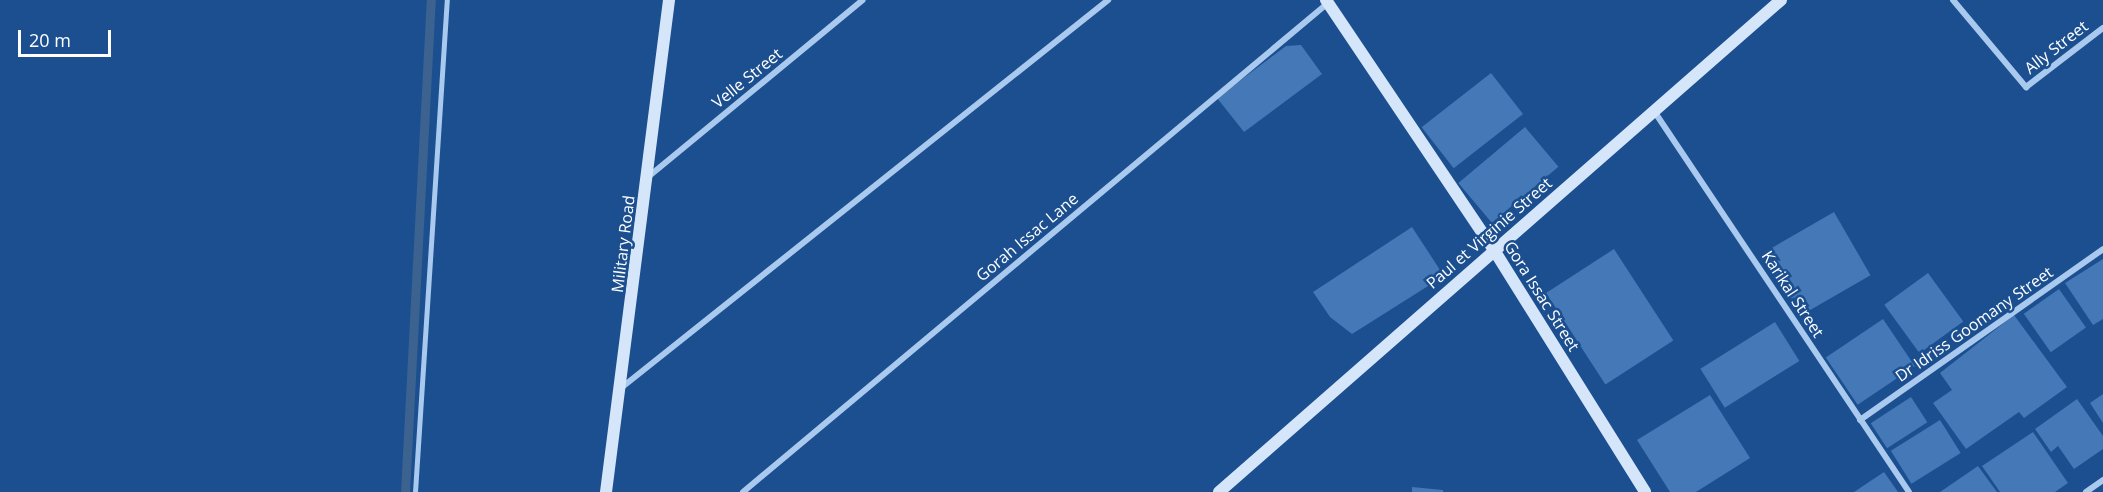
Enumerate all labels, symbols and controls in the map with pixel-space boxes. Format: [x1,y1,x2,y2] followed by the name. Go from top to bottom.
[2021,16,2091,78] street label: Ally Street
[21,18,114,56] scale bar
[29,28,71,52] text: 20 m
[708,44,786,112] street label: Velle Street
[1422,173,1556,293] street label: Paul et Virginie Street
[972,189,1082,285] street label: Gorah Issac Lane
[608,194,638,294] street label: Military Road
[1500,238,1584,354] street label: Gora Issac Street
[1758,247,1828,341] street label: Karikal Street
[1892,262,2056,386] street label: Dr Idriss Goomany Street

